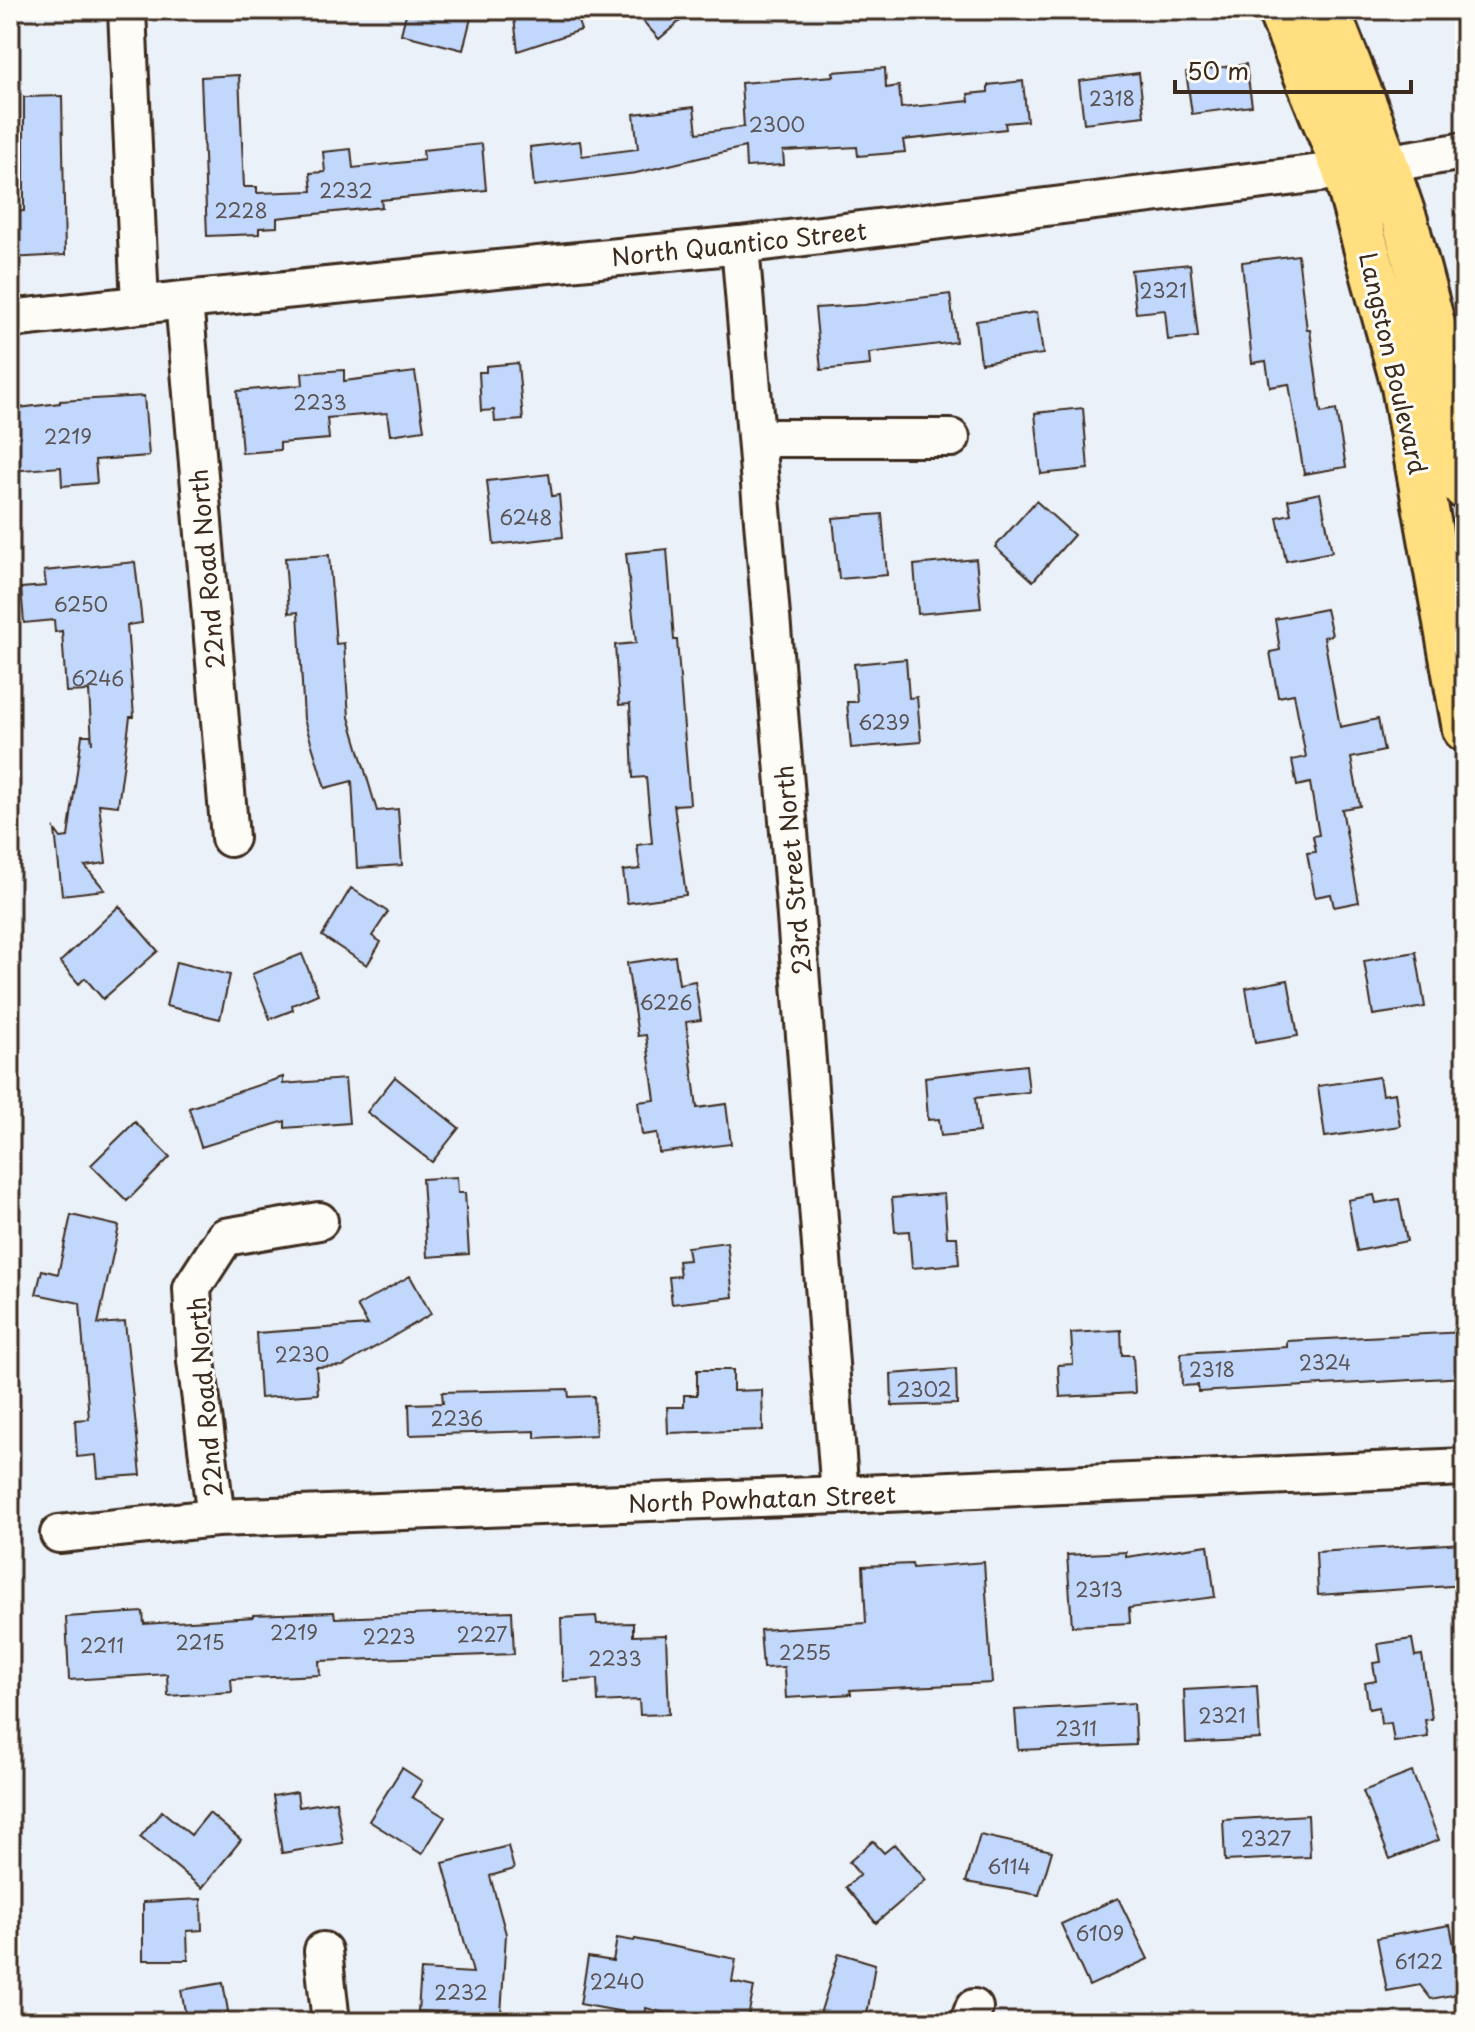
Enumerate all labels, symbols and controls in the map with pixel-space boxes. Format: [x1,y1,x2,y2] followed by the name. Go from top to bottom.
[1175,44,1411,94] scale bar
[1187,52,1249,88] text: 50 m
[1089,83,1135,113] house number: 2318
[749,109,805,139] house number: 2300
[319,175,373,205] house number: 2232
[214,195,268,225] house number: 2228
[610,212,869,274] street label: North Quantico Street
[1351,249,1437,478] street label: Langston Boulevard
[1139,275,1187,305] house number: 2321
[293,387,347,417] house number: 2233
[44,421,92,451] house number: 2219
[179,468,233,670] street label: 22nd Road North
[500,502,552,532] house number: 6248
[54,589,108,619] house number: 6250
[72,663,124,693] house number: 6246
[858,707,910,737] house number: 6239
[765,764,819,976] street label: 23rd Street North
[640,987,692,1017] house number: 6226
[177,1296,231,1498] street label: 22nd Road North
[275,1339,329,1369] house number: 2230
[1299,1347,1351,1377] house number: 2324
[1189,1354,1235,1384] house number: 2318
[896,1374,952,1404] house number: 2302
[431,1403,483,1433] house number: 2236
[627,1475,897,1521] street label: North Powhatan Street
[1075,1574,1123,1604] house number: 2313
[270,1617,318,1647] house number: 2219
[457,1619,507,1649] house number: 2227
[363,1621,415,1651] house number: 2223
[175,1627,225,1657] house number: 2215
[80,1630,124,1660] house number: 2211
[779,1637,831,1667] house number: 2255
[588,1643,642,1673] house number: 2233
[1198,1700,1246,1730] house number: 2321
[1055,1713,1097,1743] house number: 2311
[1241,1823,1291,1853] house number: 2327
[987,1851,1031,1881] house number: 6114
[1076,1918,1124,1948] house number: 6109
[1395,1946,1443,1976] house number: 6122
[590,1966,644,1996] house number: 2240
[434,1977,488,2007] house number: 2232

